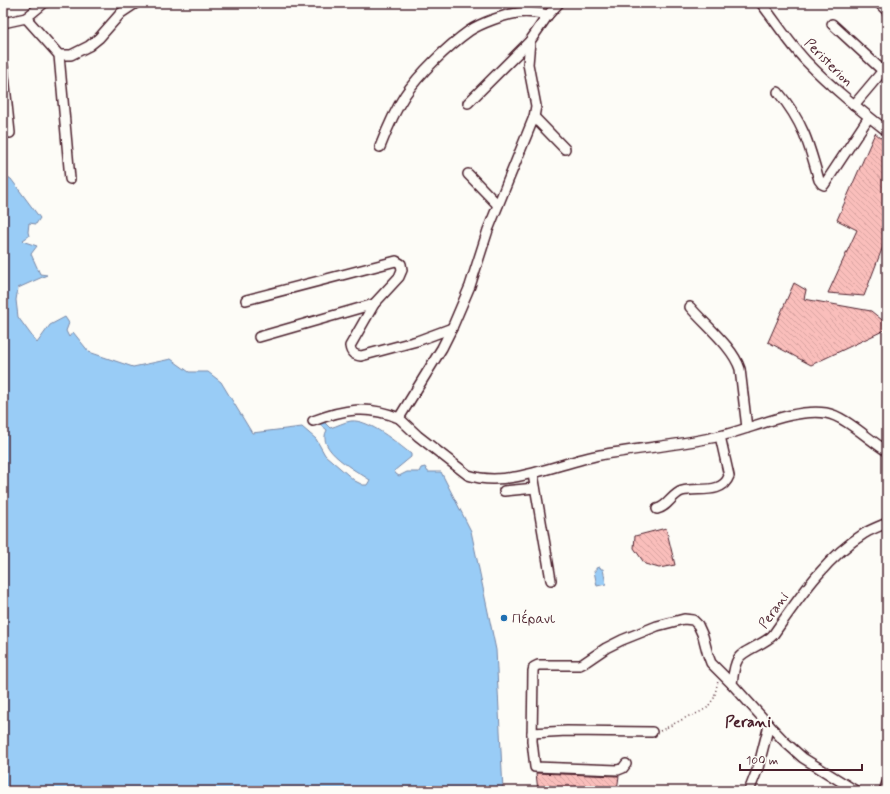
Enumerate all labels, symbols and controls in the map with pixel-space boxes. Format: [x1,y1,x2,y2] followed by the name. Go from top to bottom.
[800,35,856,91] street label: Peristerion
[755,589,793,632] street label: Perani
[512,609,556,628] place label: Πέρανι
[499,613,509,623] marker: Πέρανι
[725,712,771,733] district label: Perani
[740,746,862,772] scale bar
[746,753,778,769] text: 100 m

